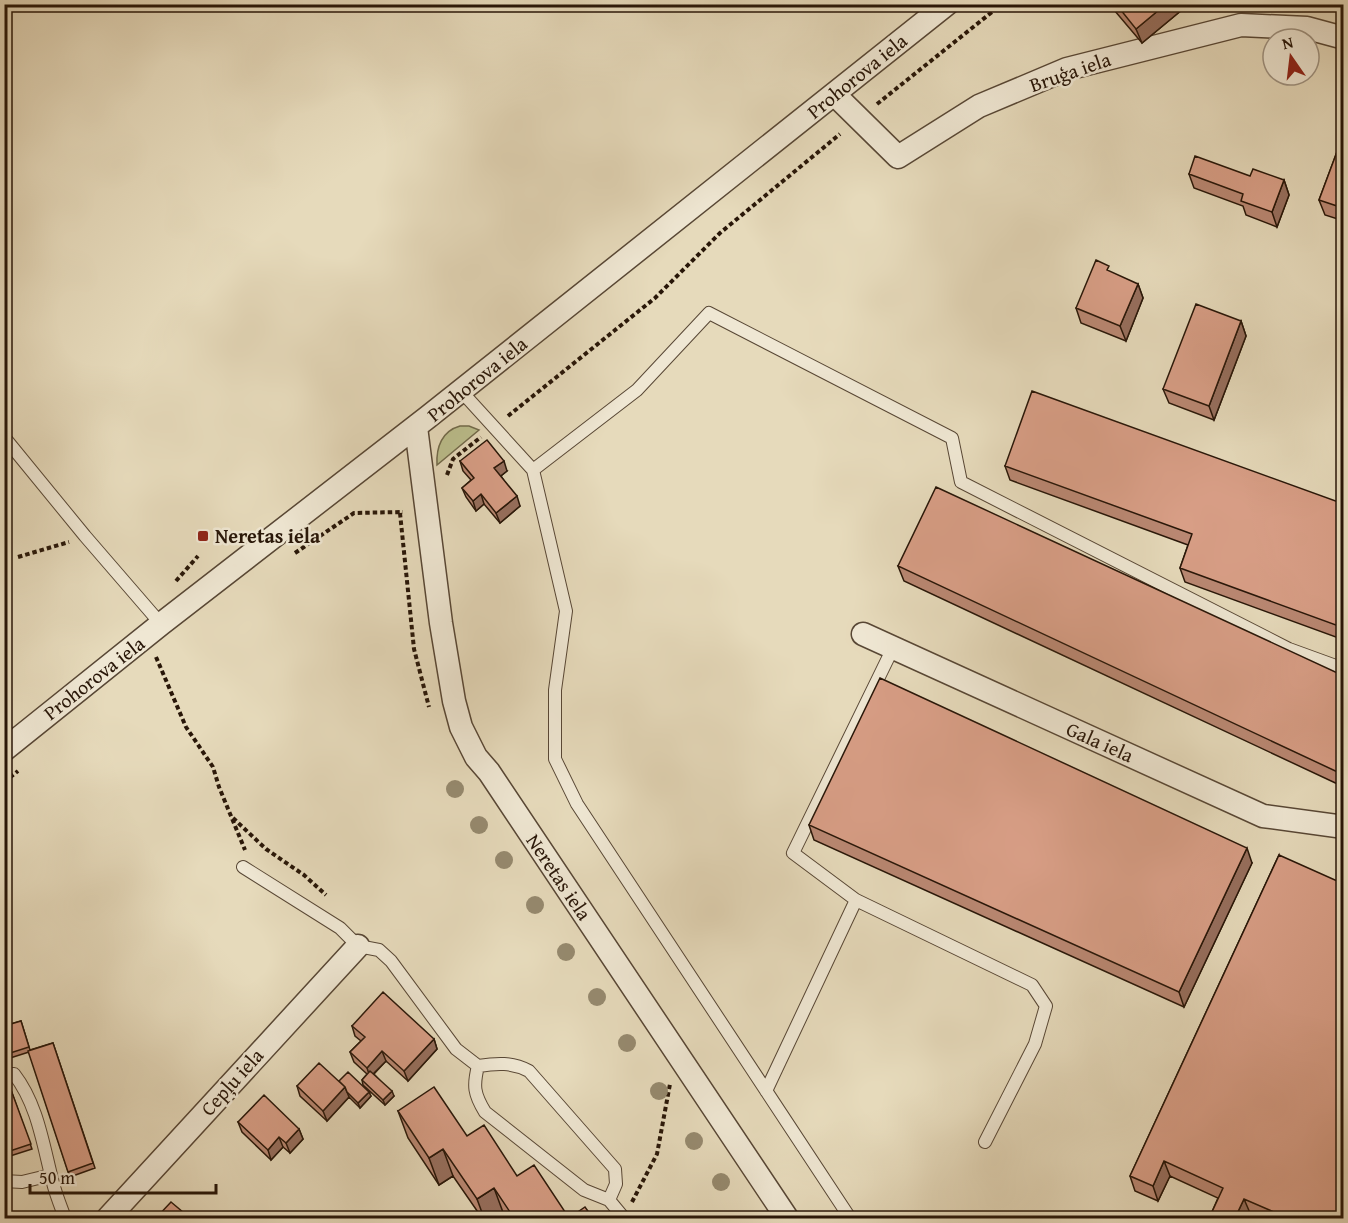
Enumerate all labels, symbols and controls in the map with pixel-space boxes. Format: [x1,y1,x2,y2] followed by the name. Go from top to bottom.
[800,26,913,125] street label: Prohorova iela
[1261,27,1321,87] north arrow
[1279,29,1296,55] text: N
[1025,44,1115,99] street label: Bruģa iela
[420,329,533,428] street label: Prohorova iela
[215,521,321,550] place label: Neretas iela
[196,529,210,543] marker: Neretas iela
[37,628,151,726] street label: Prohorova iela
[1062,714,1139,769] street label: Gala iela
[520,828,599,926] street label: Neretas iela
[193,1041,270,1122] street label: Cepļu iela
[30,1157,216,1195] scale bar
[39,1164,75,1191] text: 50 m

